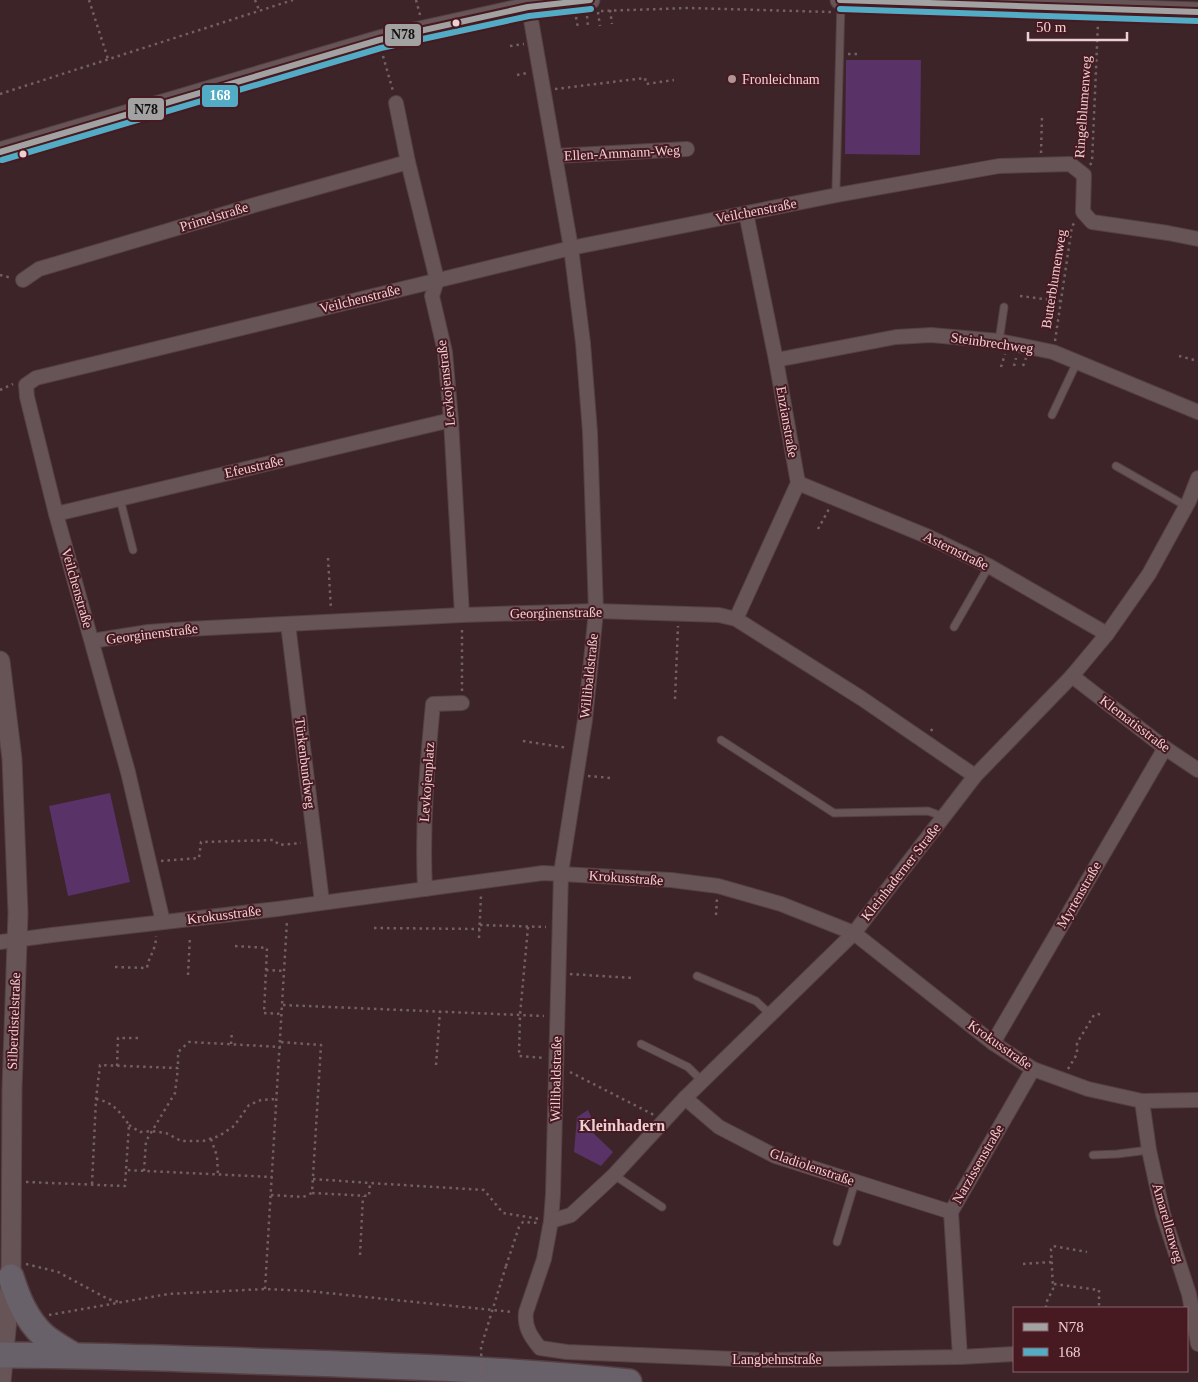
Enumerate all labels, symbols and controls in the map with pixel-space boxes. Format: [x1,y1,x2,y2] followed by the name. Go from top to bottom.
[1028,10,1127,42] scale bar
[451,18,461,28] unlabelled marker
[1036,19,1067,35] text: 50 m
[384,23,422,47] line badge: N78
[391,27,415,42] text: N78
[1072,55,1094,159] street label: Ringelblumenweg
[742,72,820,87] place label: Fronleichnam
[726,73,738,85] marker: Fronleichnam
[201,84,239,108] line badge: 168
[210,88,231,103] text: 168
[127,97,165,121] line badge: N78
[134,102,158,117] text: N78
[564,142,680,164] street label: Ellen-Ammann-Weg
[18,149,28,159] unlabelled marker
[714,196,798,226] street label: Veilchenstraße
[178,199,250,235] street label: Primelstraße
[1039,228,1069,330] street label: Butterblumenweg
[318,282,402,316] street label: Veilchenstraße
[950,330,1034,356] street label: Steinbrechweg
[434,339,458,427] street label: Levkojenstraße
[773,385,801,459] street label: Enzianstraße
[223,453,285,481] street label: Efeustraße
[921,529,991,573] street label: Asternstraße
[58,546,96,630] street label: Veilchenstraße
[510,605,602,621] street label: Georginenstraße
[105,621,199,647] street label: Georginenstraße
[577,633,601,719] street label: Willibaldstraße
[1097,693,1173,755] street label: Klematisstraße
[292,717,318,809] street label: Türkenbundweg
[417,742,437,822] street label: Levkojenplatz
[858,820,944,924] street label: Kleinhaderner Straße
[1054,859,1104,931] street label: Myrtenstraße
[588,868,664,888] street label: Krokusstraße
[186,903,262,927] street label: Krokusstraße
[5,972,23,1070] street label: Silberdistelstraße
[965,1017,1035,1073] street label: Krokusstraße
[548,1036,564,1122] street label: Willibaldstraße
[579,1117,665,1134] district label: Kleinhadern
[949,1122,1007,1206] street label: Narzissenstraße
[768,1145,856,1189] street label: Gladiolenstraße
[1149,1181,1187,1265] street label: Amarellenweg
[1013,1307,1188,1372] legend
[1058,1319,1084,1335] text: N78
[1058,1344,1081,1360] text: 168
[732,1352,822,1367] street label: Langbehnstraße

